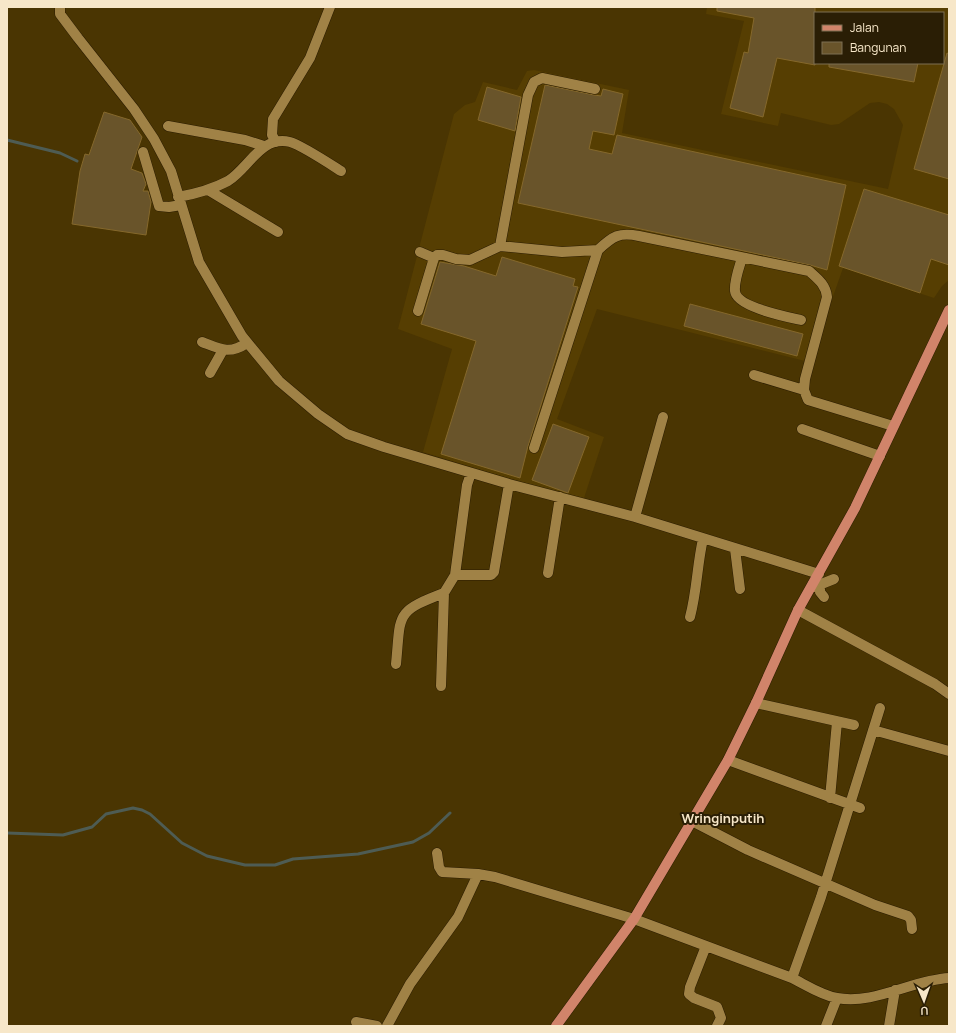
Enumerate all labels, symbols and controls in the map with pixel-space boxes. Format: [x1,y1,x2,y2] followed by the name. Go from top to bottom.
[814,12,944,64] legend
[850,19,879,36] text: Jalan
[850,39,906,56] text: Bangunan
[682,809,764,827] district label: Wringinputih
[904,981,944,1021] north arrow
[920,1004,929,1019] text: U

